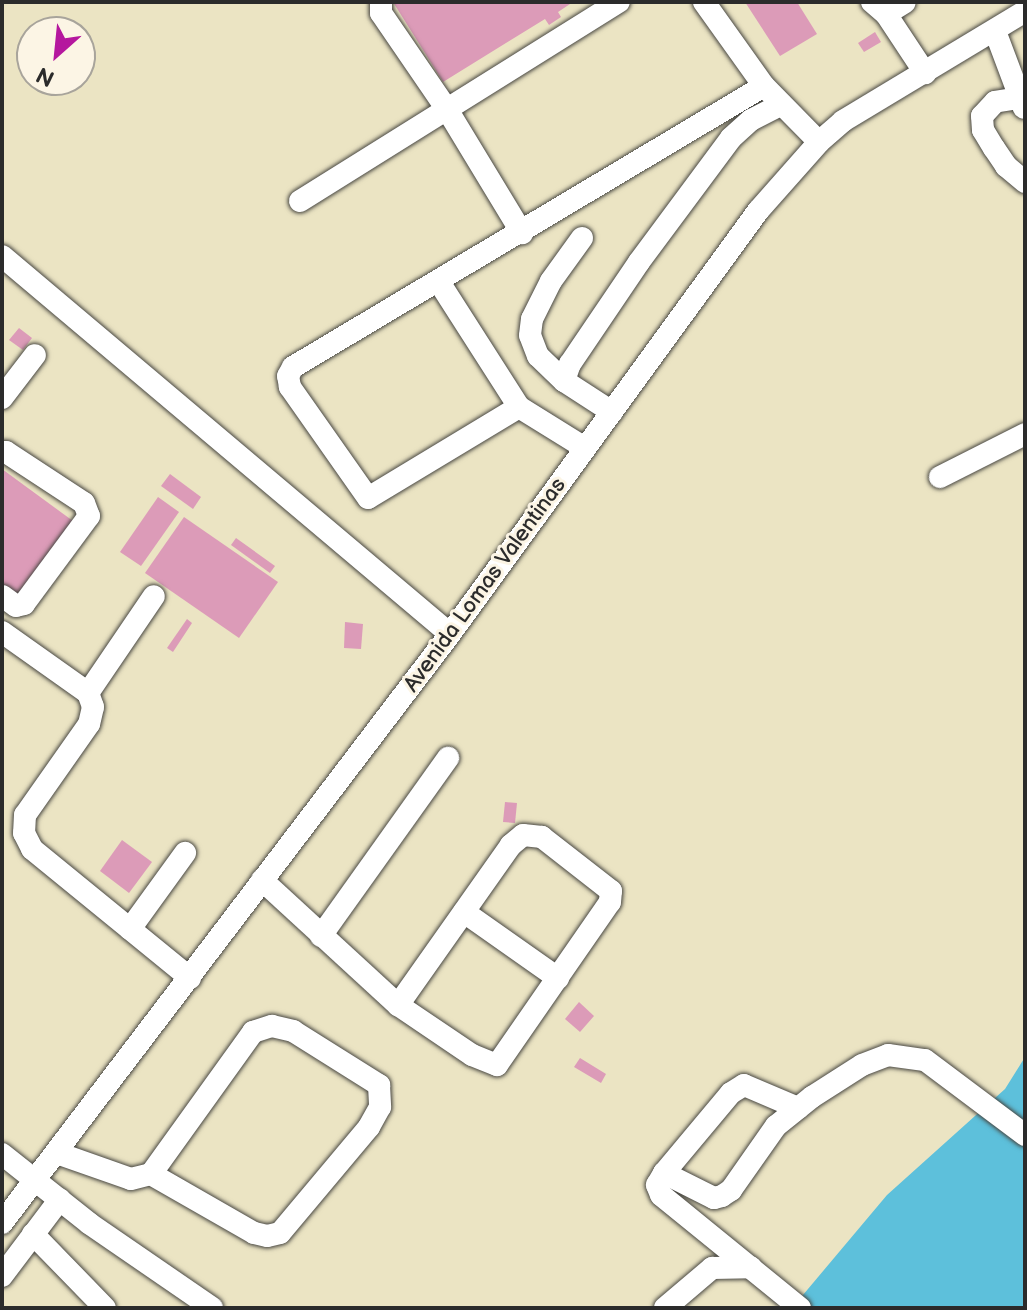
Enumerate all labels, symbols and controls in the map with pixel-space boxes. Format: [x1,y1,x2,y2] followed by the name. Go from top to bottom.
[16,16,96,96] north arrow
[32,60,59,92] text: N
[398,472,572,698] street label: Avenida Lomas Valentinas

